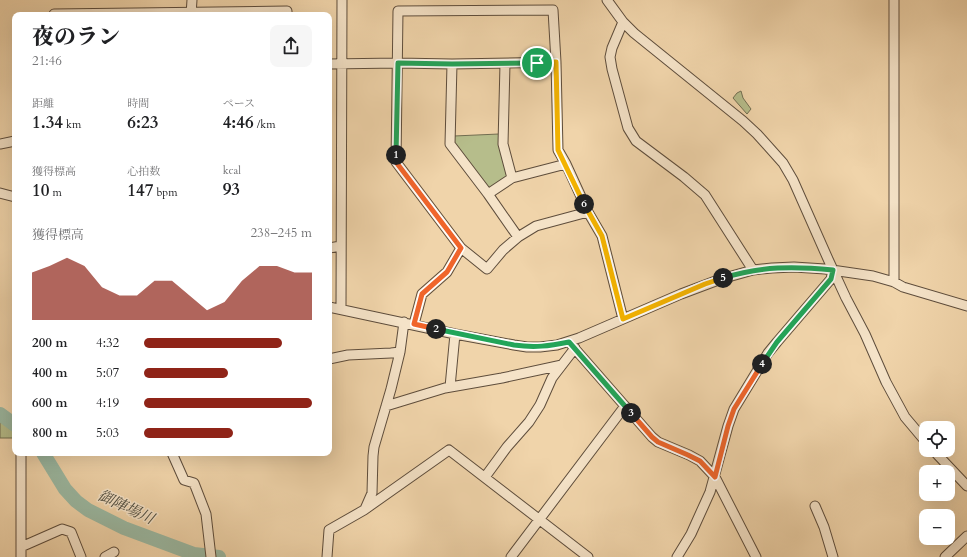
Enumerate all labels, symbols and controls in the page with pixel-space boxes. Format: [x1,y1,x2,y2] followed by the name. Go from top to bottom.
[32,22,120,52] text: 夜のラン
[270,25,312,67] button: share
[520,46,554,80] pin
[32,52,62,70] text: 21:46
[526,52,548,74] icon: arrive
[32,96,54,111] text: 距離
[127,96,149,111] text: 時間
[223,96,255,111] text: ペース
[32,111,63,134] text: 1.34
[127,111,158,134] text: 6:23
[223,111,254,134] text: 4:46
[63,117,81,132] text: km
[254,117,275,132] text: /km
[386,145,406,165] pin: 1
[393,147,399,162] text: 1
[223,163,241,178] text: kcal
[32,164,76,179] text: 獲得標高
[127,164,160,179] text: 心拍数
[223,178,240,201] text: 93
[32,179,49,202] text: 10
[127,179,153,202] text: 147
[49,185,62,200] text: m
[153,185,177,200] text: bpm
[574,194,594,214] pin: 6
[581,196,587,211] text: 6
[250,224,312,242] text: 238–245 m
[32,226,84,244] text: 獲得標高
[713,268,733,288] pin: 5
[720,270,726,285] text: 5
[426,319,446,339] pin: 2
[433,321,439,336] text: 2
[32,334,67,352] text: 200 m
[96,334,119,352] text: 4:32
[752,354,772,374] pin: 4
[759,356,765,371] text: 4
[32,364,67,382] text: 400 m
[96,364,119,382] text: 5:07
[32,394,67,412] text: 600 m
[96,394,119,412] text: 4:19
[621,403,641,423] pin: 3
[628,405,634,420] text: 3
[919,421,955,545] map controls
[919,421,955,457] button: locate
[32,424,67,442] text: 800 m
[96,424,119,442] text: 5:03
[919,465,955,501] button: +
[95,485,159,530] water label: 御陣場川
[919,509,955,545] button: −

